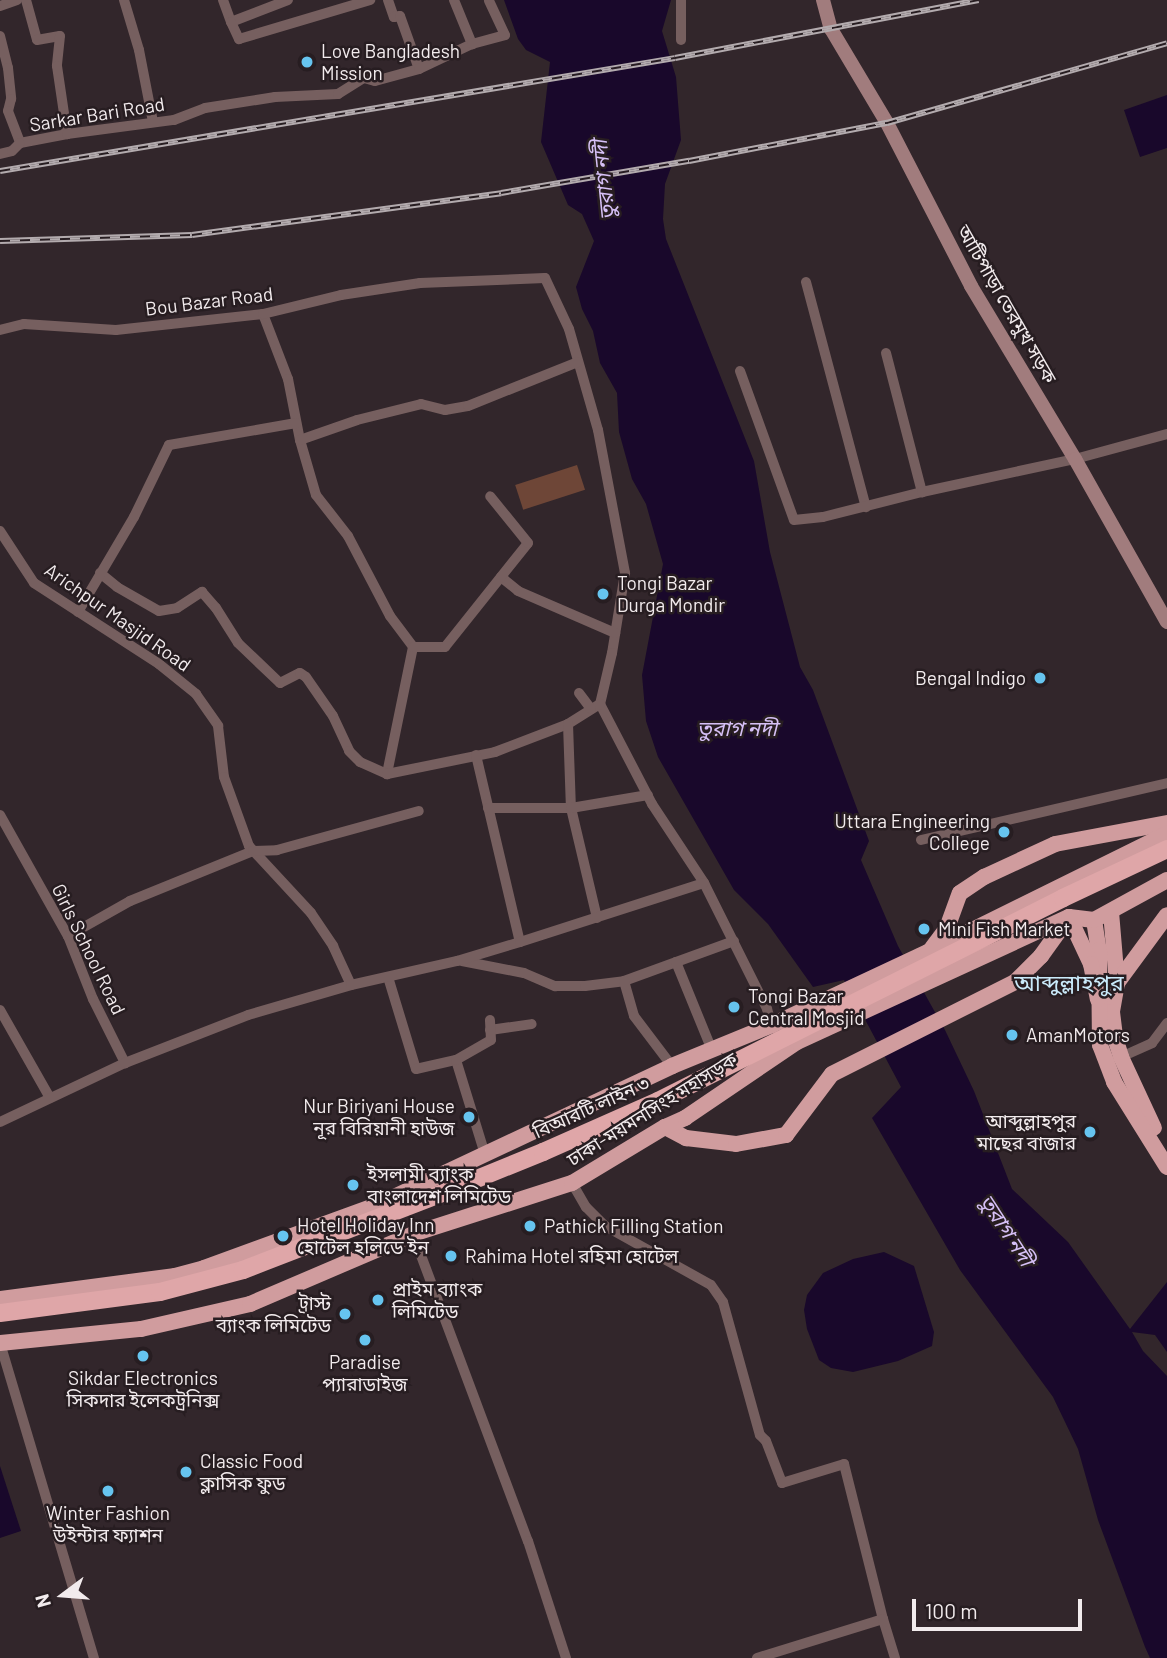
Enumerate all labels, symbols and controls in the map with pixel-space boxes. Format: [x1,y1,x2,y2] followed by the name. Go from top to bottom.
[321,40,460,84] place label: Love Bangladesh Mission
[299,54,315,70] marker: Love Bangladesh Mission
[28,92,166,136] street label: Sarkar Bari Road
[586,139,620,221] water label: তুরাগ নদী
[952,221,1062,387] street label: আটিপাড়া তেরমুখ সড়ক
[144,282,274,320] street label: Bou Bazar Road
[41,558,195,676] street label: Arichpur Masjid Road
[617,572,725,616] place label: Tongi Bazar Durga Mondir
[595,586,611,602] marker: Tongi Bazar Durga Mondir
[915,667,1026,689] place label: Bengal Indigo
[1032,670,1048,686] marker: Bengal Indigo
[697,715,777,741] water label: তুরাগ নদী
[834,810,990,854] place label: Uttara Engineering College
[996,824,1012,840] marker: Uttara Engineering College
[47,880,131,1018] street label: Girls School Road
[938,918,1070,940] place label: Mini Fish Market
[916,921,932,937] marker: Mini Fish Market
[1014,968,1124,996] district label: আব্দুল্লাহপুর
[748,985,865,1029] place label: Tongi Bazar Central Mosjid
[726,999,742,1015] marker: Tongi Bazar Central Mosjid
[1026,1024,1130,1046] place label: AmanMotors
[1004,1027,1020,1043] marker: AmanMotors
[563,1047,741,1171] street label: ঢাকা-ময়মনসিংহ মহাসড়ক
[529,1071,653,1143] street label: বিআরটি লাইন ৩
[303,1095,455,1139] place label: Nur Biriyani House নূর বিরিয়ানী হাউজ
[461,1109,477,1125] marker: Nur Biriyani House নূর বিরিয়ানী হাউজ
[977,1110,1076,1154] place label: আব্দুল্লাহপুর মাছের বাজার
[1082,1124,1098,1140] marker: আব্দুল্লাহপুর মাছের বাজার
[367,1163,511,1207] place label: ইসলামী ব্যাংক বাংলাদেশ লিমিটেড
[345,1177,361,1193] marker: ইসলামী ব্যাংক বাংলাদেশ লিমিটেড
[975,1189,1039,1271] water label: তুরাগ নদী
[297,1214,435,1258] place label: Hotel Holiday Inn হোটেল হলিডে ইন
[544,1215,723,1237] place label: Pathick Filling Station
[522,1218,538,1234] marker: Pathick Filling Station
[275,1228,291,1244] marker: Hotel Holiday Inn হোটেল হলিডে ইন
[465,1245,678,1267] place label: Rahima Hotel রহিমা হোটেল
[443,1248,459,1264] marker: Rahima Hotel রহিমা হোটেল
[392,1278,482,1322] place label: প্রাইম ব্যাংক লিমিটেড
[216,1292,331,1336] place label: ট্রাস্ট ব্যাংক লিমিটেড
[370,1292,386,1308] marker: প্রাইম ব্যাংক লিমিটেড
[337,1306,353,1322] marker: ট্রাস্ট ব্যাংক লিমিটেড
[357,1332,373,1348] marker: Paradise প্যারাডাইজ
[135,1348,151,1364] marker: Sikdar Electronics সিকদার ইলেকট্রনিক্স
[322,1351,408,1395] place label: Paradise প্যারাডাইজ
[66,1367,220,1411] place label: Sikdar Electronics সিকদার ইলেকট্রনিক্স
[200,1450,303,1494] place label: Classic Food ক্লাসিক ফুড
[178,1464,194,1480] marker: Classic Food ক্লাসিক ফুড
[100,1483,116,1499] marker: Winter Fashion উইন্টার ফ্যাশন
[46,1502,170,1546] place label: Winter Fashion উইন্টার ফ্যাশন
[28,1560,98,1630] north arrow
[915,1584,1085,1628] scale bar
[30,1592,55,1610] text: N
[925,1598,978,1623] text: 100 m

